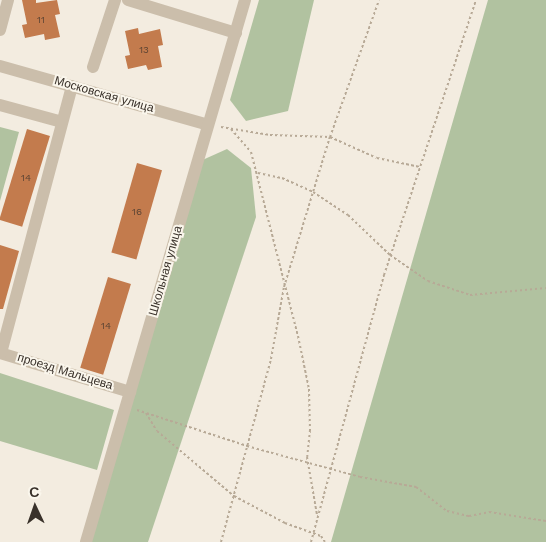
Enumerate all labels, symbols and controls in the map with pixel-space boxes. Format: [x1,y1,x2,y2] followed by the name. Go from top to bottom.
[37,14,45,26] house number: 11
[139,44,149,56] house number: 13
[53,74,155,116] street label: Московская улица
[21,172,31,184] house number: 14
[132,206,142,218] house number: 16
[146,224,186,318] street label: Школьная улица
[101,320,111,332] house number: 14
[16,351,114,393] street label: проезд Мальцева
[10,482,60,532] north arrow
[29,484,40,500] text: С

